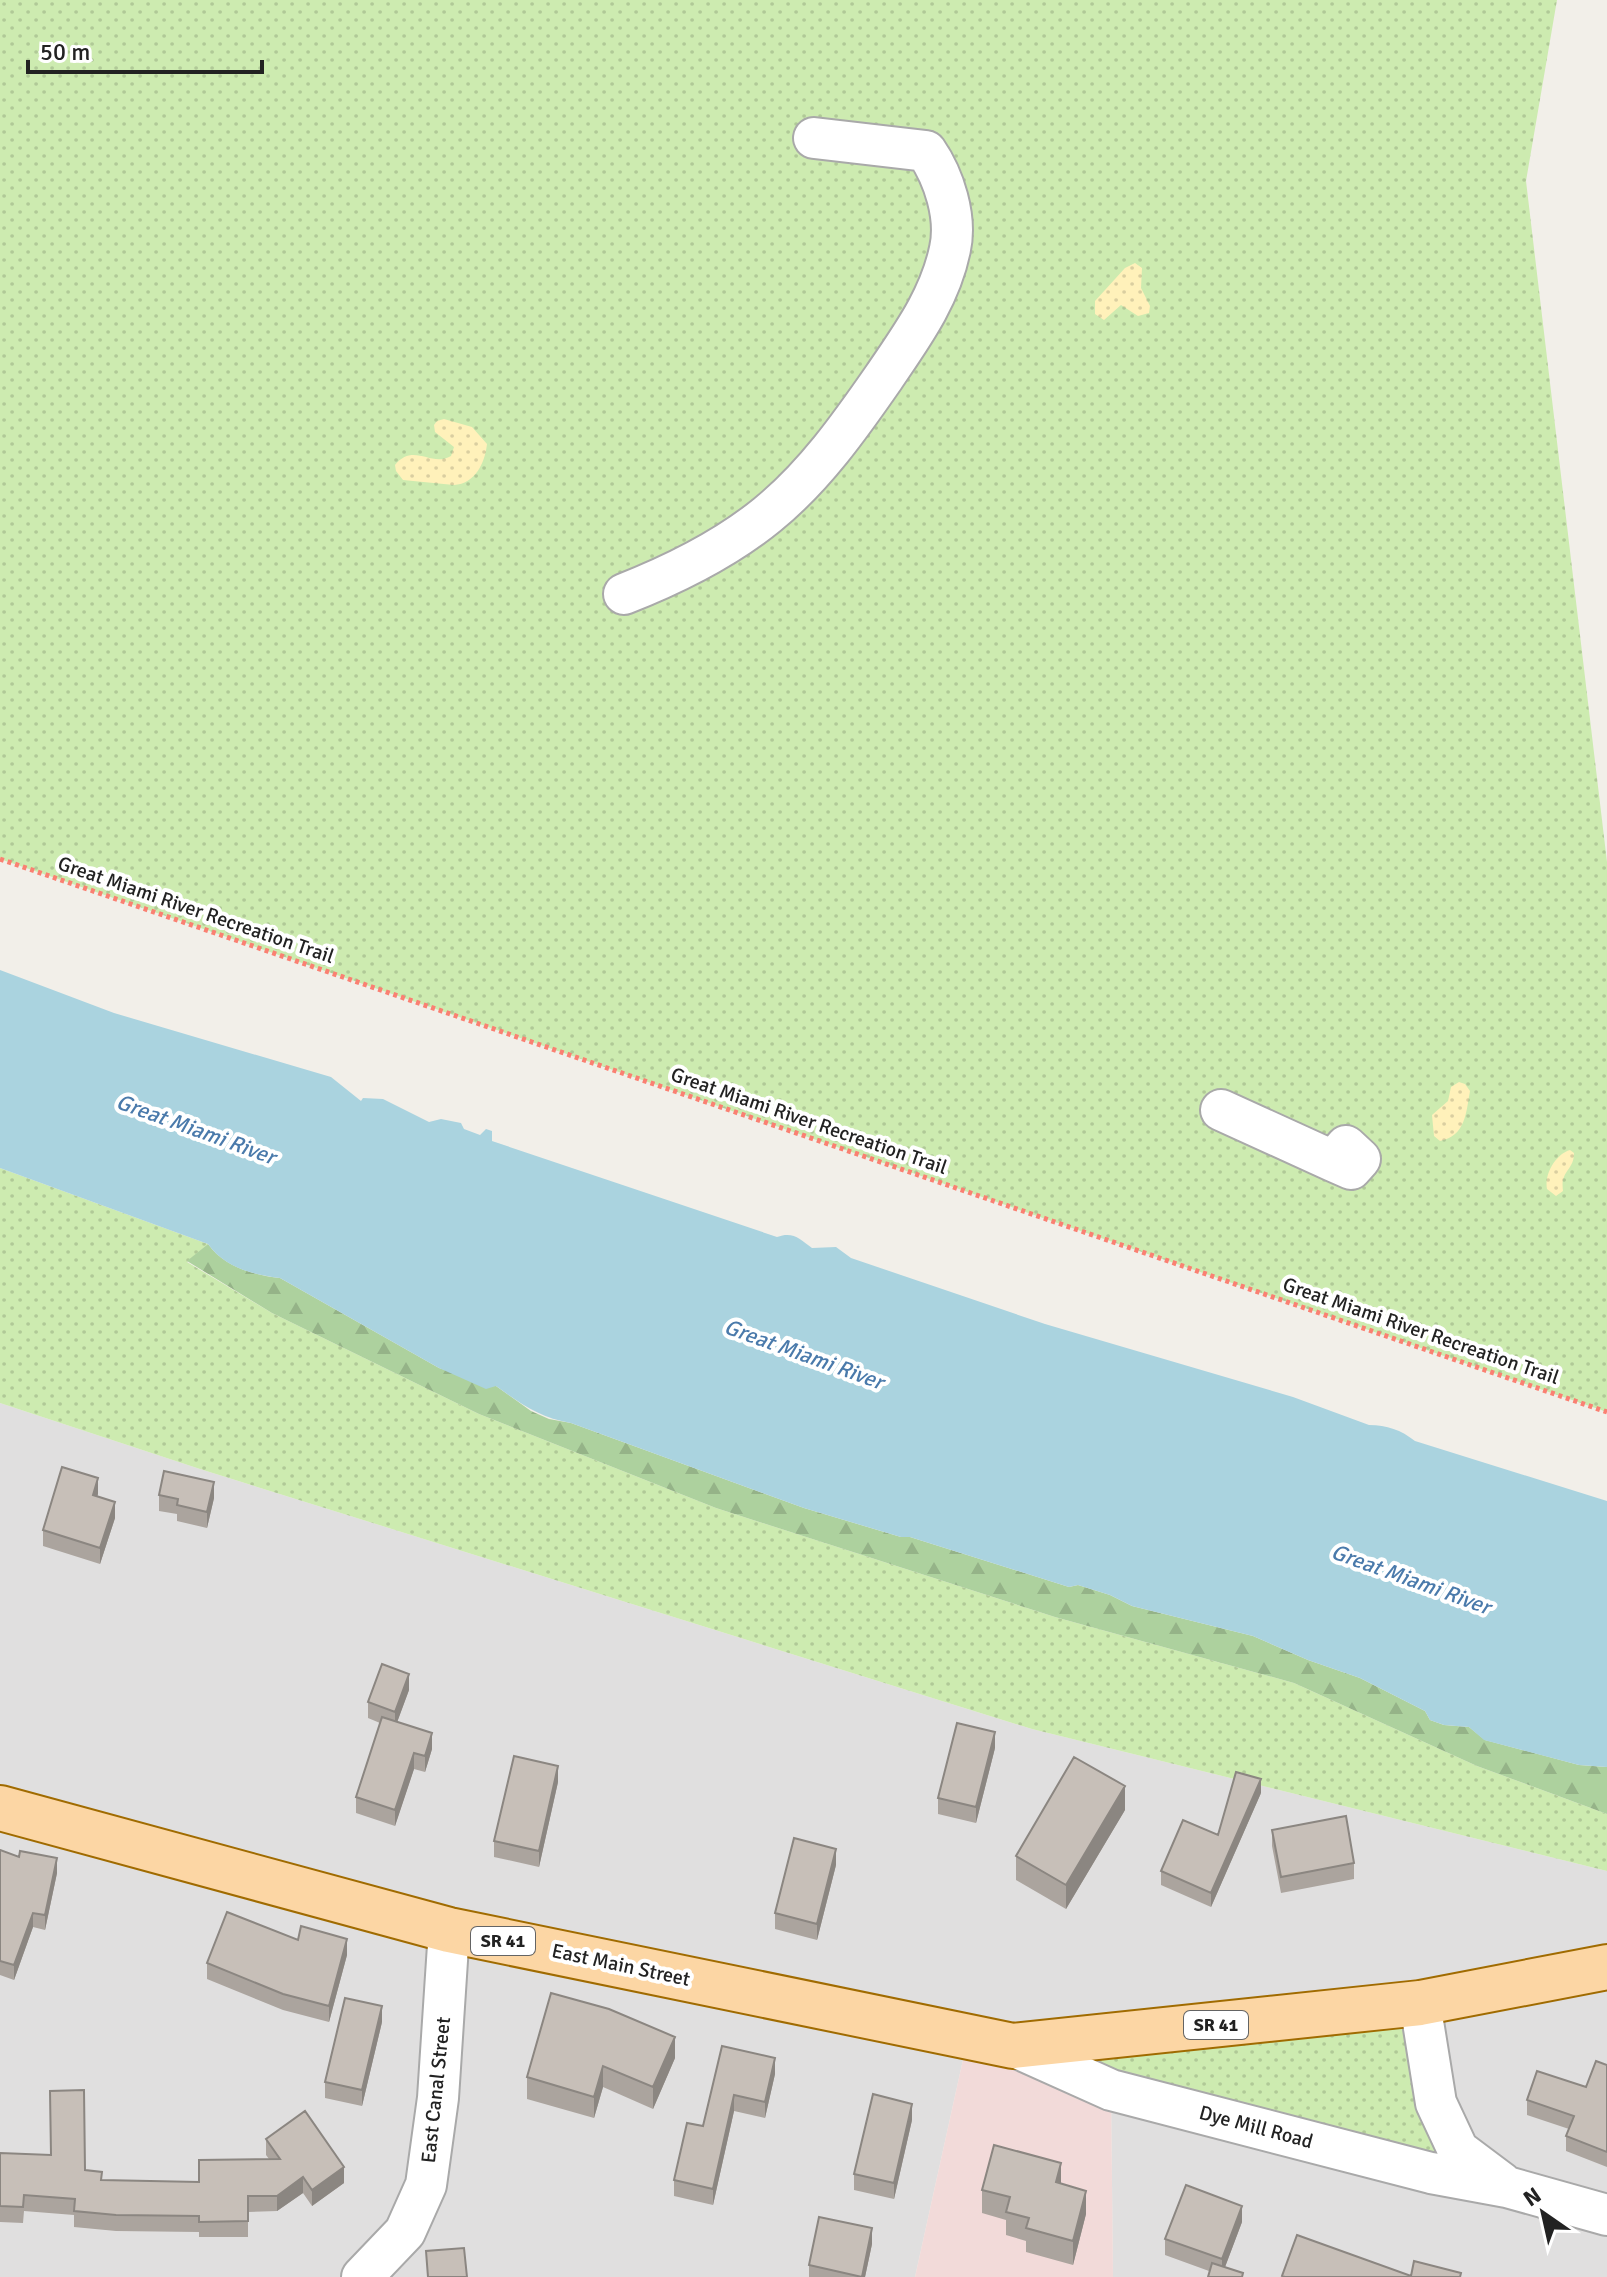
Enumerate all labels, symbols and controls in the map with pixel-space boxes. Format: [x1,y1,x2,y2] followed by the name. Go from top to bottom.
[28,24,262,74] scale bar
[40,37,90,67] text: 50 m
[55,851,337,969] street label: Great Miami River Recreation Trail
[668,1062,950,1180] street label: Great Miami River Recreation Trail
[113,1088,282,1171] water label: Great Miami River
[1280,1272,1562,1390] street label: Great Miami River Recreation Trail
[721,1313,890,1396] water label: Great Miami River
[1328,1538,1497,1621] water label: Great Miami River
[471,1927,535,1955] road number: SR 41
[550,1938,692,1992] street label: East Main Street
[1184,2011,1248,2039] road number: SR 41
[416,2016,456,2164] street label: East Canal Street
[1196,2100,1316,2154] street label: Dye Mill Road
[1503,2173,1583,2253] north arrow
[1518,2181,1546,2212] text: N

